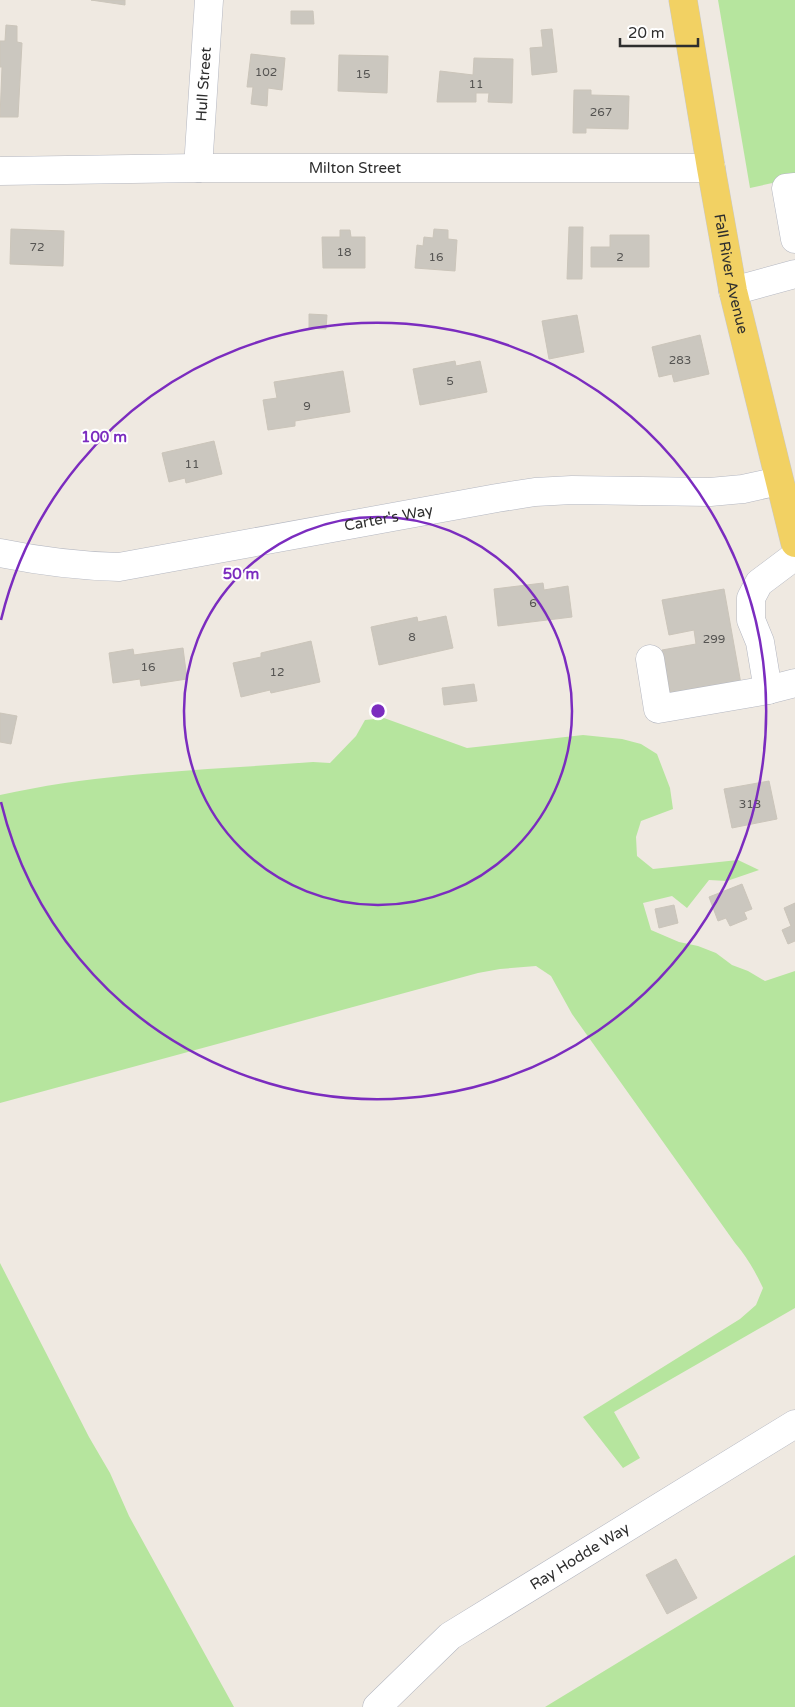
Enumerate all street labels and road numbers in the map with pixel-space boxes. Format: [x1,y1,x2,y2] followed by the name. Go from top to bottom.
[192,46,215,122] street label: Hull Street
[309,159,402,177] street label: Milton Street
[710,212,752,336] street label: Fall River Avenue
[343,501,434,535] street label: Carter's Way
[527,1519,633,1594] street label: Ray Hodde Way

